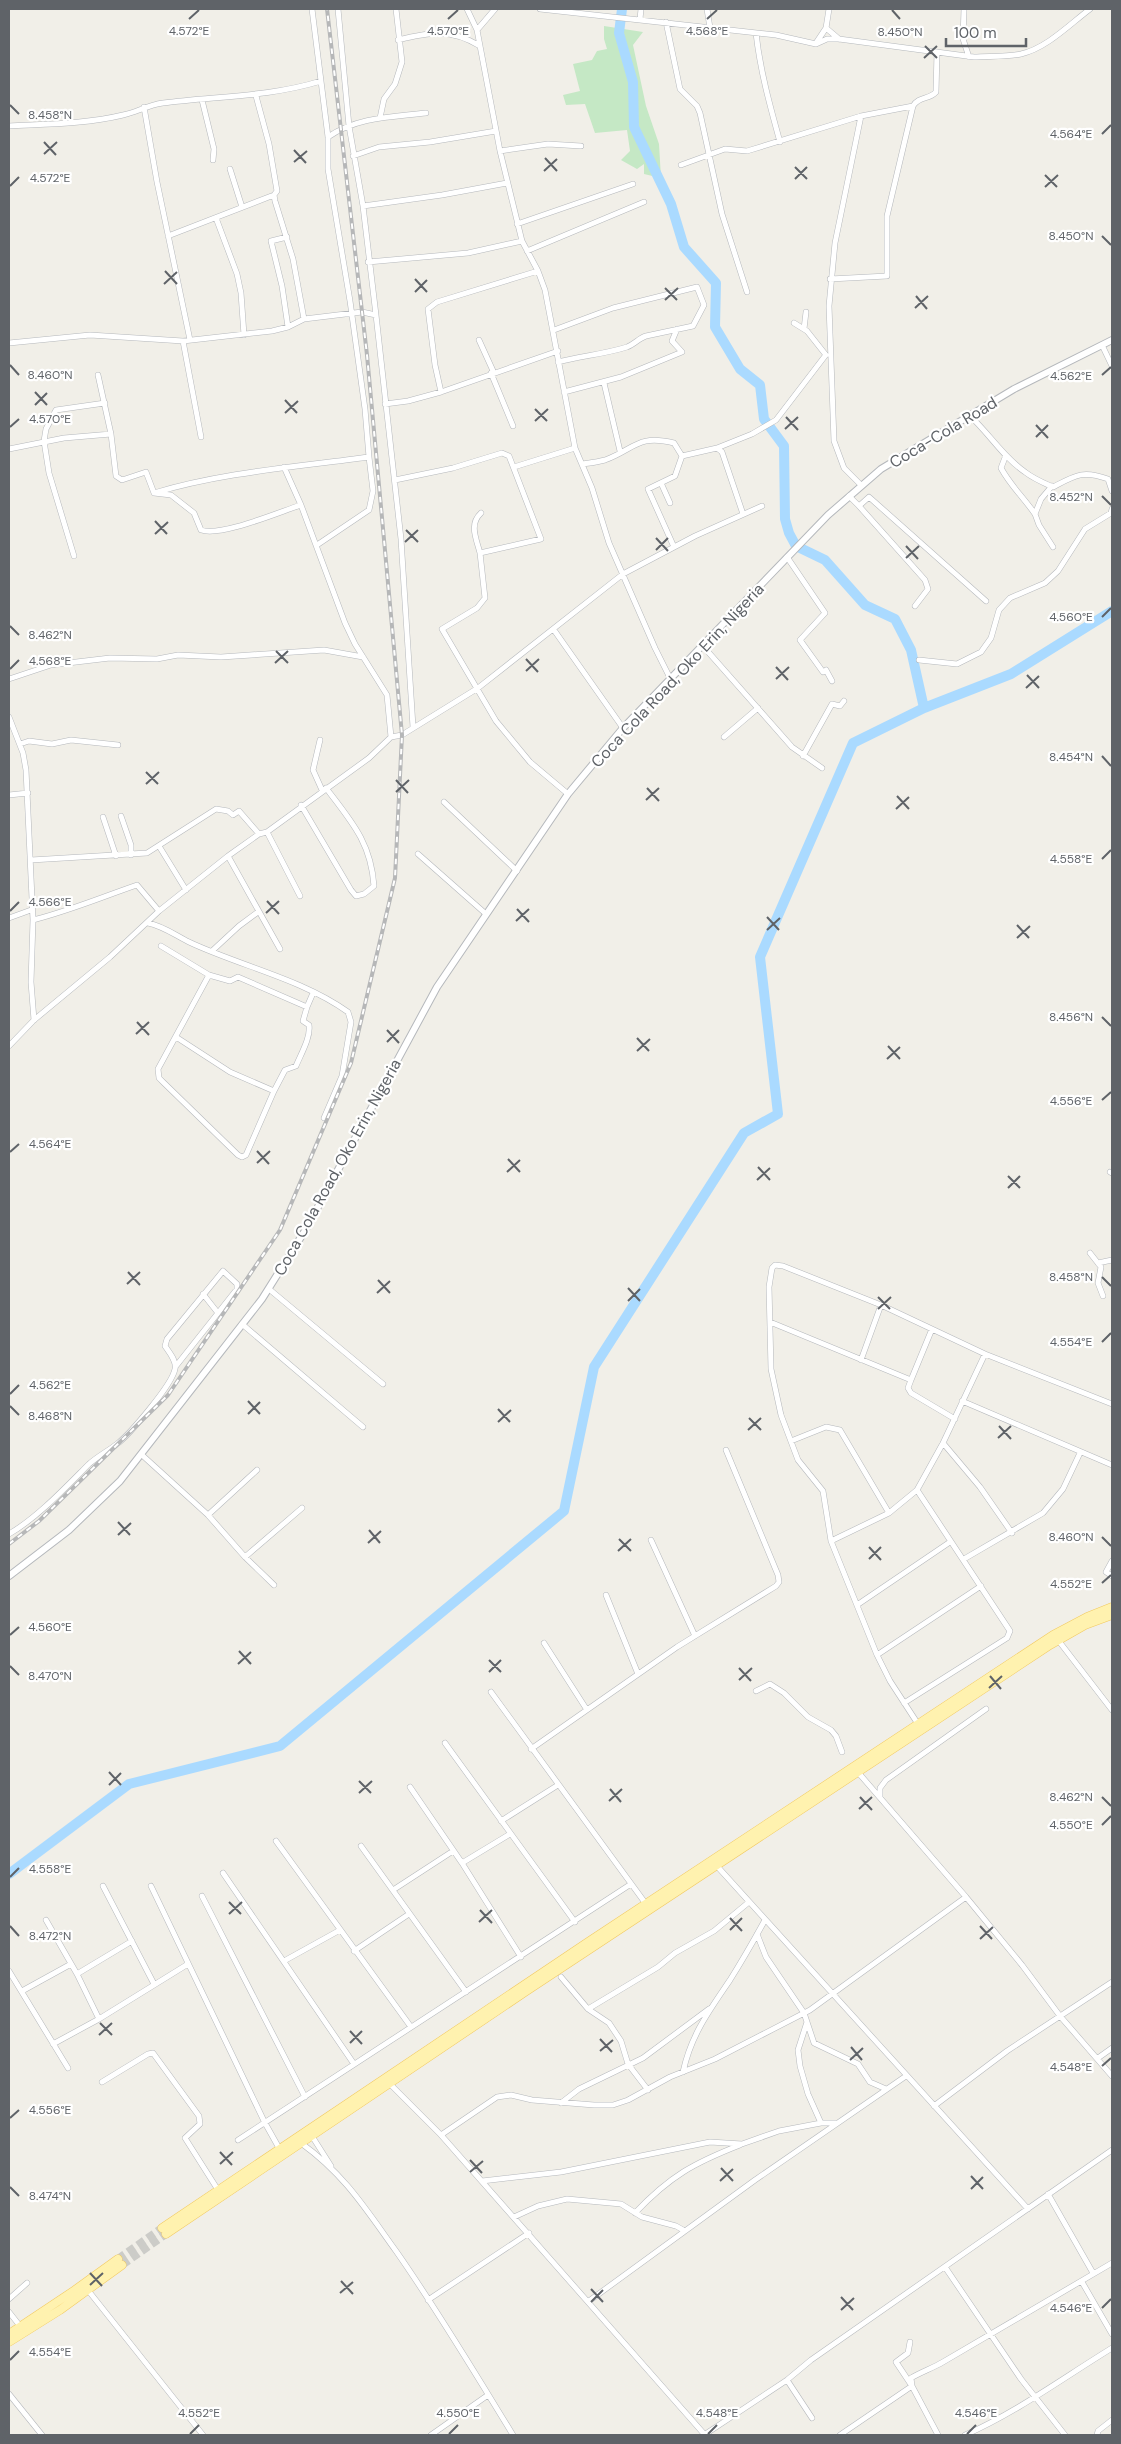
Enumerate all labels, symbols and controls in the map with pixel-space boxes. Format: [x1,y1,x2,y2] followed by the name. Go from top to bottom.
[946,15,1026,47] scale bar
[169,23,210,39] text: 4.572°E
[427,23,469,39] text: 4.570°E
[686,23,729,39] text: 4.568°E
[954,23,997,43] text: 100 m
[878,24,922,40] text: 8.450°N
[28,107,72,123] text: 8.458°N
[1050,126,1093,142] text: 4.564°E
[30,170,71,186] text: 4.572°E
[1049,228,1093,244] text: 8.450°N
[27,367,73,383] text: 8.460°N
[1050,368,1092,384] text: 4.562°E
[885,392,1001,473] street label: Coca-Cola Road
[29,411,71,427] text: 4.570°E
[1049,489,1093,505] text: 8.452°N
[586,579,769,772] street label: Coca Cola Road, Oko Erin, Nigeria
[1049,609,1093,625] text: 4.560°E
[28,627,72,643] text: 8.462°N
[29,653,72,669] text: 4.568°E
[1049,749,1093,765] text: 8.454°N
[1050,851,1092,867] text: 4.558°E
[29,894,72,910] text: 4.566°E
[1049,1009,1093,1025] text: 8.456°N
[269,1055,406,1279] street label: Coca Cola Road, Oko Erin, Nigeria
[1050,1093,1093,1109] text: 4.556°E
[29,1136,72,1152] text: 4.564°E
[1049,1269,1093,1285] text: 8.458°N
[1050,1334,1092,1350] text: 4.554°E
[29,1377,71,1393] text: 4.562°E
[28,1408,72,1424] text: 8.468°N
[1048,1529,1094,1545] text: 8.460°N
[1050,1576,1092,1592] text: 4.552°E
[28,1619,72,1635] text: 4.560°E
[28,1668,72,1684] text: 8.470°N
[1049,1789,1093,1805] text: 8.462°N
[1049,1817,1093,1833] text: 4.550°E
[29,1861,71,1877] text: 4.558°E
[29,1928,71,1944] text: 8.472°N
[1050,2059,1092,2075] text: 4.548°E
[29,2102,72,2118] text: 4.556°E
[29,2188,71,2204] text: 8.474°N
[1050,2300,1093,2316] text: 4.546°E
[29,2344,71,2360] text: 4.554°E
[178,2405,220,2421] text: 4.552°E
[436,2405,480,2421] text: 4.550°E
[696,2405,738,2421] text: 4.548°E
[955,2405,998,2421] text: 4.546°E

